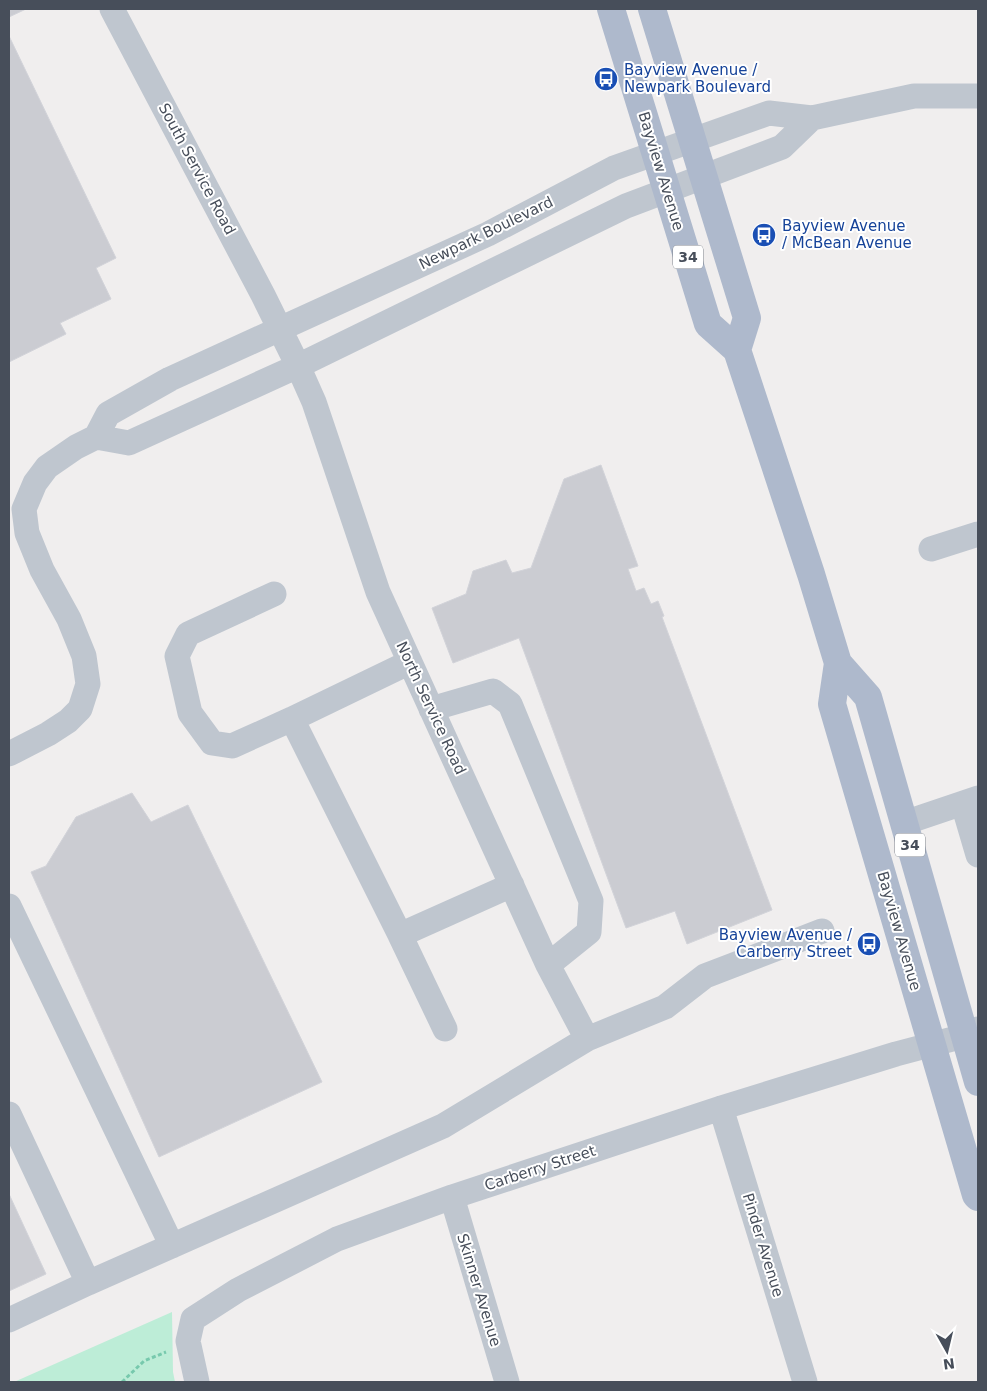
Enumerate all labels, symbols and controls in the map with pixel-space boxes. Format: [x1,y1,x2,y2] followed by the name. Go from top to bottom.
[624,61,771,96] place label: Bayview Avenue / Newpark Boulevard
[593,66,619,92] bus stop icon: Bayview Avenue / Newpark Boulevard
[155,100,239,238] street label: South Service Road
[634,109,688,233] street label: Bayview Avenue
[416,193,556,273] street label: Newpark Boulevard
[782,217,912,252] place label: Bayview Avenue / McBean Avenue
[751,222,777,248] bus stop icon: Bayview Avenue / McBean Avenue
[673,246,703,268] road number: 34
[392,639,470,777] street label: North Service Road
[895,834,925,856] road number: 34
[873,869,925,993] street label: Bayview Avenue
[719,926,853,961] place label: Bayview Avenue / Carberry Street
[856,931,882,957] bus stop icon: Bayview Avenue / Carberry Street
[482,1142,598,1194] street label: Carberry Street
[739,1191,787,1299] street label: Pinder Avenue
[453,1231,505,1349] street label: Skinner Avenue
[922,1326,972,1376] north arrow
[942,1355,956,1373] text: N

